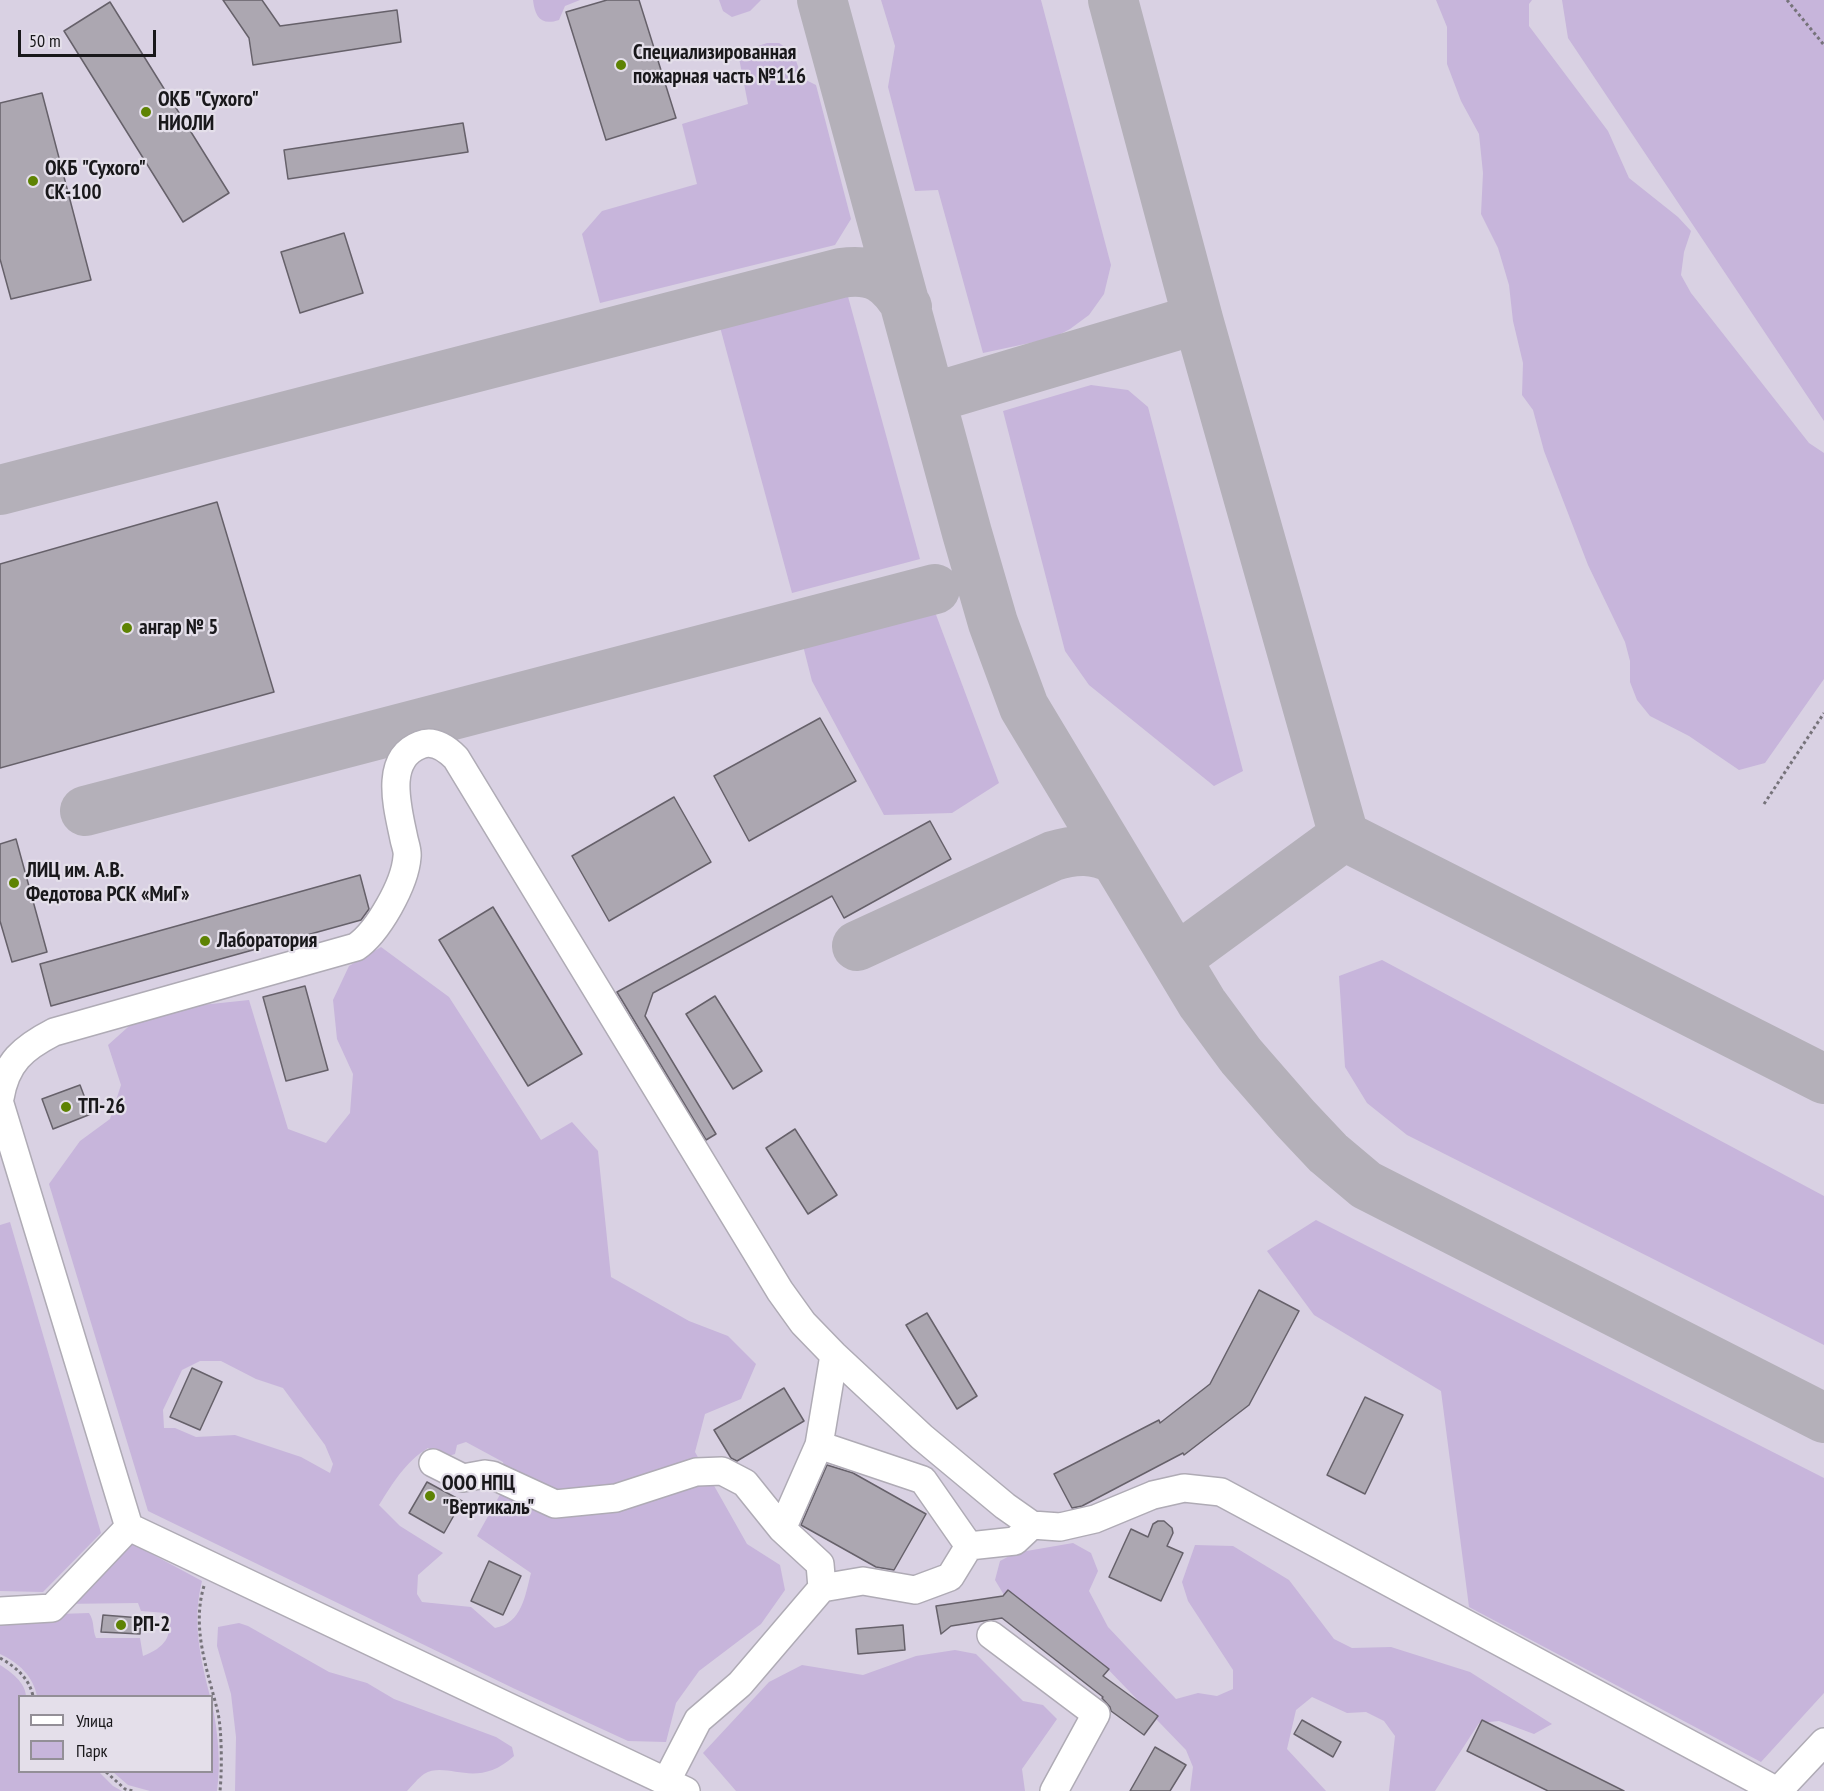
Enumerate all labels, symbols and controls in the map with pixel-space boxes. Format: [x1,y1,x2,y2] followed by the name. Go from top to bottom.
[21,18,159,56] scale bar
[29,29,61,52] text: 50 m
[633,40,806,90] place label: Специализированная пожарная часть №116
[614,58,628,72] marker: Специализированная пожарная часть №116
[158,87,259,137] place label: ОКБ "Сухого" НИОЛИ
[139,105,153,119] marker: ОКБ "Сухого" НИОЛИ
[45,156,146,206] place label: ОКБ "Сухого" СК-100
[26,174,40,188] marker: ОКБ "Сухого" СК-100
[139,615,218,641] place label: ангар № 5
[120,621,134,635] marker: ангар № 5
[26,858,189,908] place label: ЛИЦ им. А.В. Федотова РСК «МиГ»
[7,876,21,890] marker: ЛИЦ им. А.В. Федотова РСК «МиГ»
[217,928,317,954] place label: Лаборатория
[198,934,212,948] marker: Лаборатория
[78,1094,125,1120] place label: ТП-26
[59,1100,73,1114] marker: ТП-26
[442,1471,534,1521] place label: ООО НПЦ "Вертикаль"
[423,1489,437,1503] marker: ООО НПЦ "Вертикаль"
[133,1612,170,1638] place label: РП-2
[114,1618,128,1632] marker: РП-2
[18,1695,213,1773] legend
[76,1709,113,1732] text: Улица
[76,1739,107,1762] text: Парк

